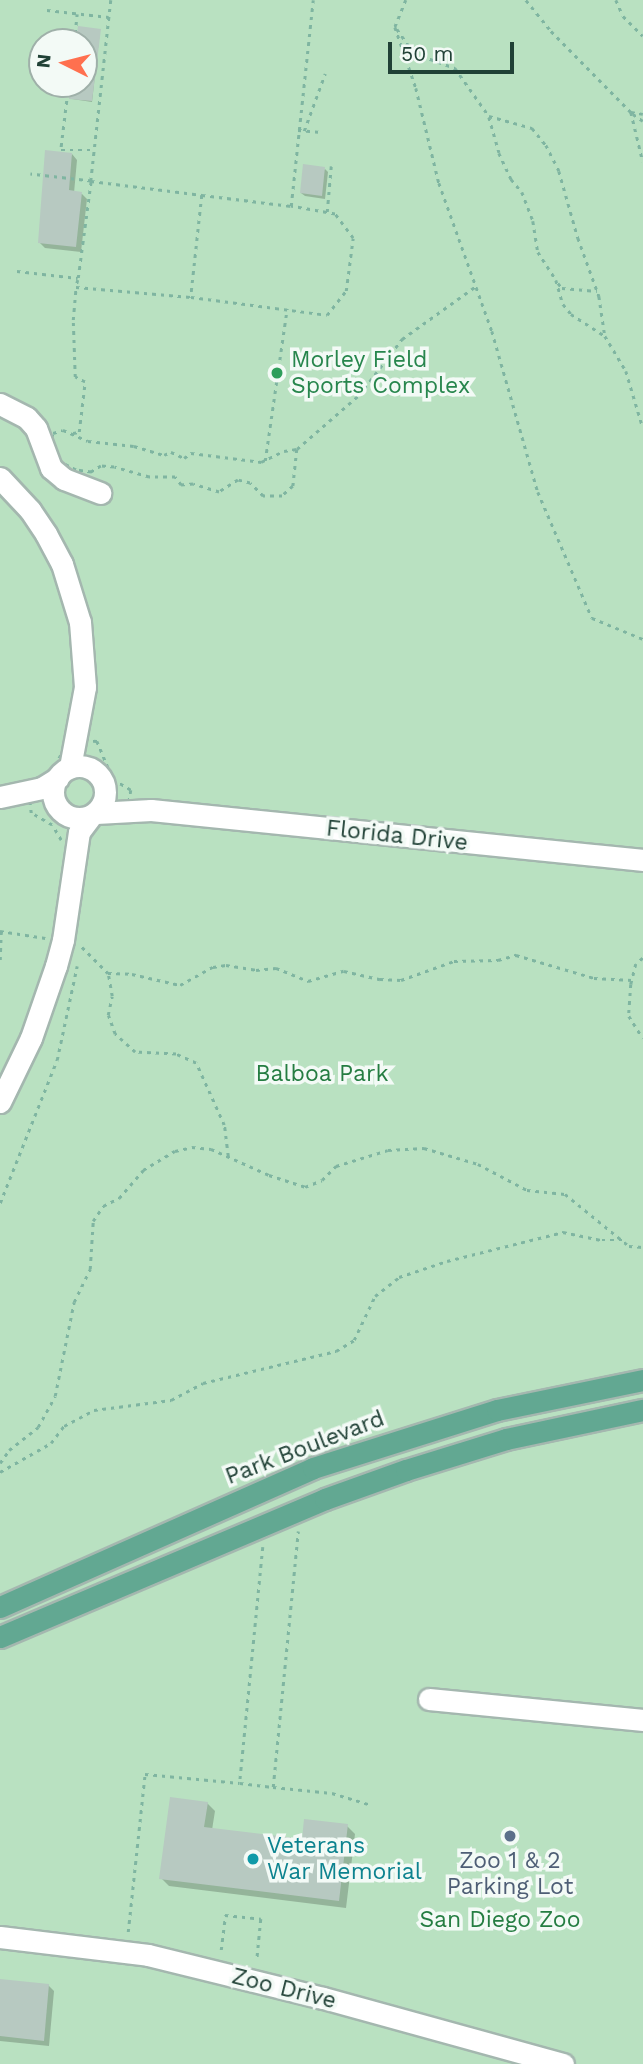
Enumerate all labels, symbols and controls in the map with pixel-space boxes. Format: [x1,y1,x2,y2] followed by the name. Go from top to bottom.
[28,28,98,98] north arrow
[391,28,517,72] scale bar
[401,41,453,66] text: 50 m
[31,53,56,69] text: N
[291,346,470,400] place label: Morley Field Sports Complex
[269,365,285,381] marker: Morley Field Sports Complex
[325,815,469,857] street label: Florida Drive
[255,1060,389,1088] park label: Balboa Park
[221,1405,389,1491] street label: Park Boulevard
[502,1828,518,1844] marker: Zoo 1 & 2 Parking Lot
[267,1832,422,1886] place label: Veterans War Memorial
[447,1847,573,1901] place label: Zoo 1 & 2 Parking Lot
[245,1851,261,1867] marker: Veterans War Memorial
[420,1906,580,1934] park label: San Diego Zoo
[229,1963,339,2015] street label: Zoo Drive

